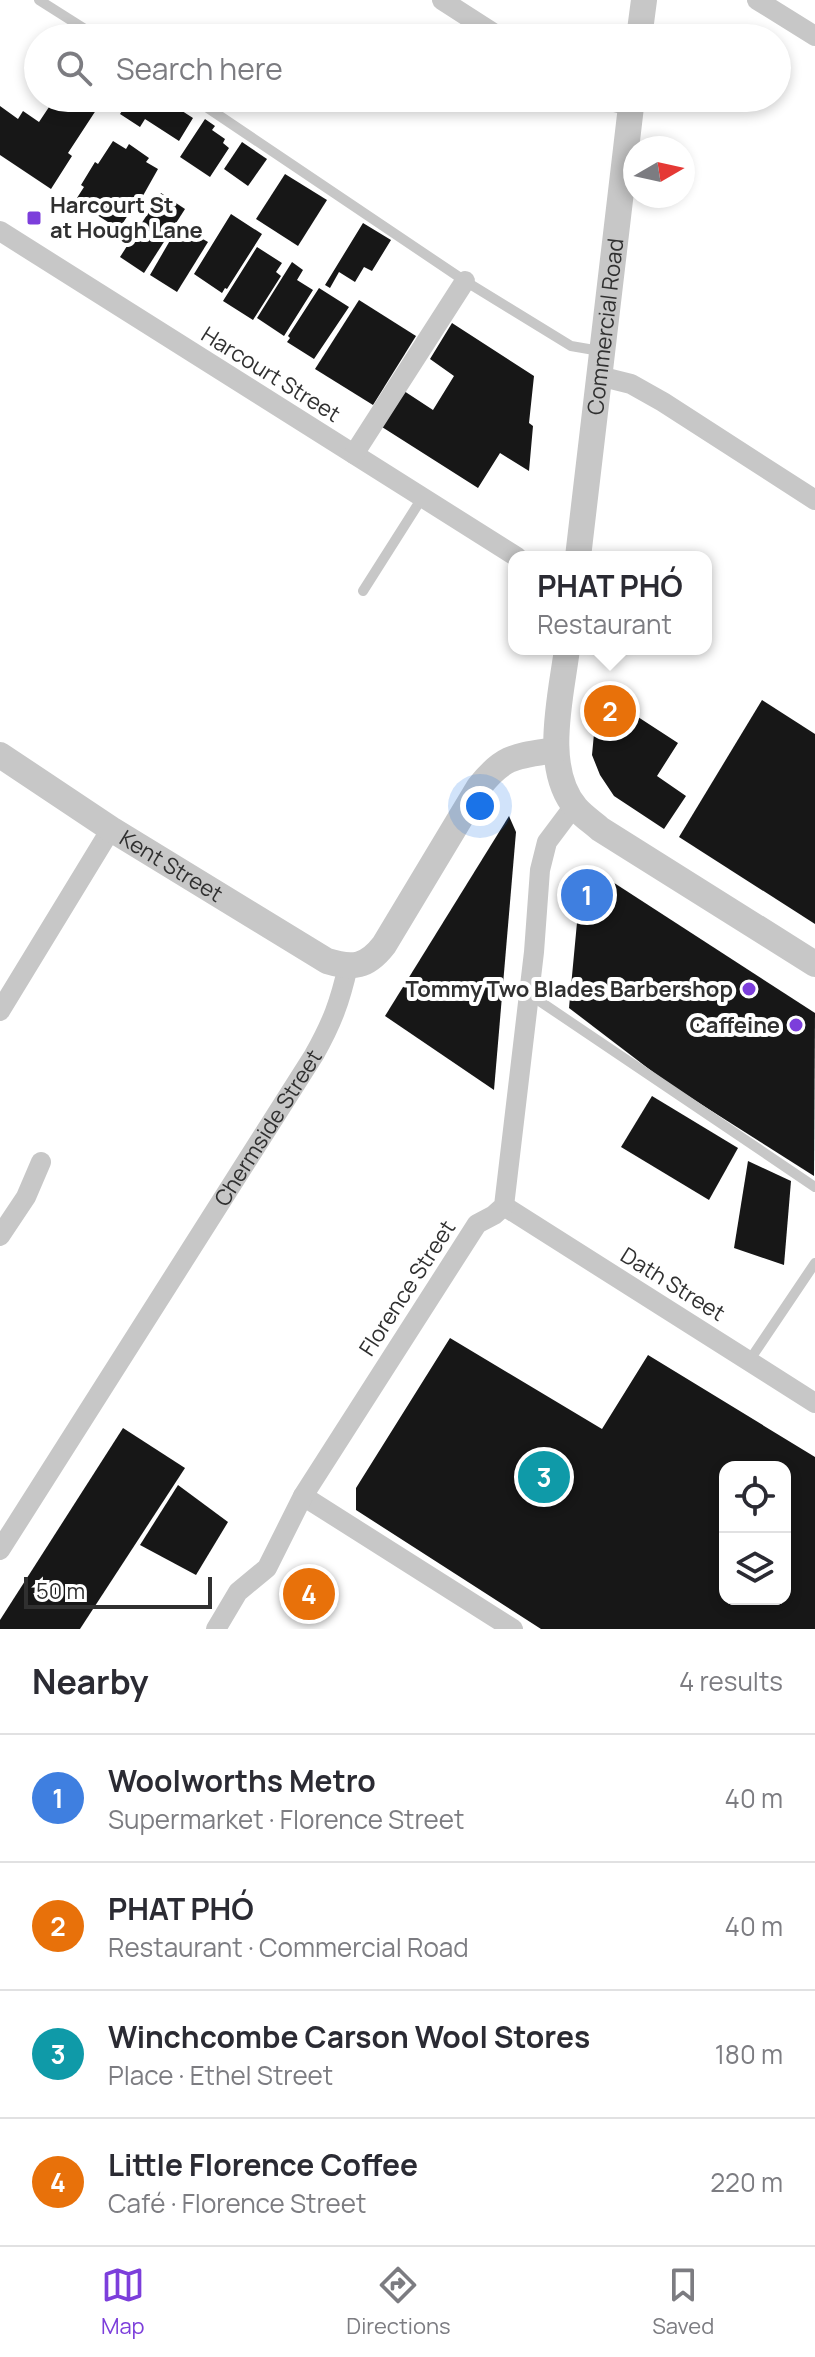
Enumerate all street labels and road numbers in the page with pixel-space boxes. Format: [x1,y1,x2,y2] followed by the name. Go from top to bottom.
[580,237,630,417] street label: Commercial Road
[196,319,346,429] street label: Harcourt Street
[114,823,229,909] street label: Kent Street
[207,1044,329,1212] street label: Chermside Street
[352,1214,462,1362] street label: Florence Street
[615,1240,731,1328] street label: Dath Street

